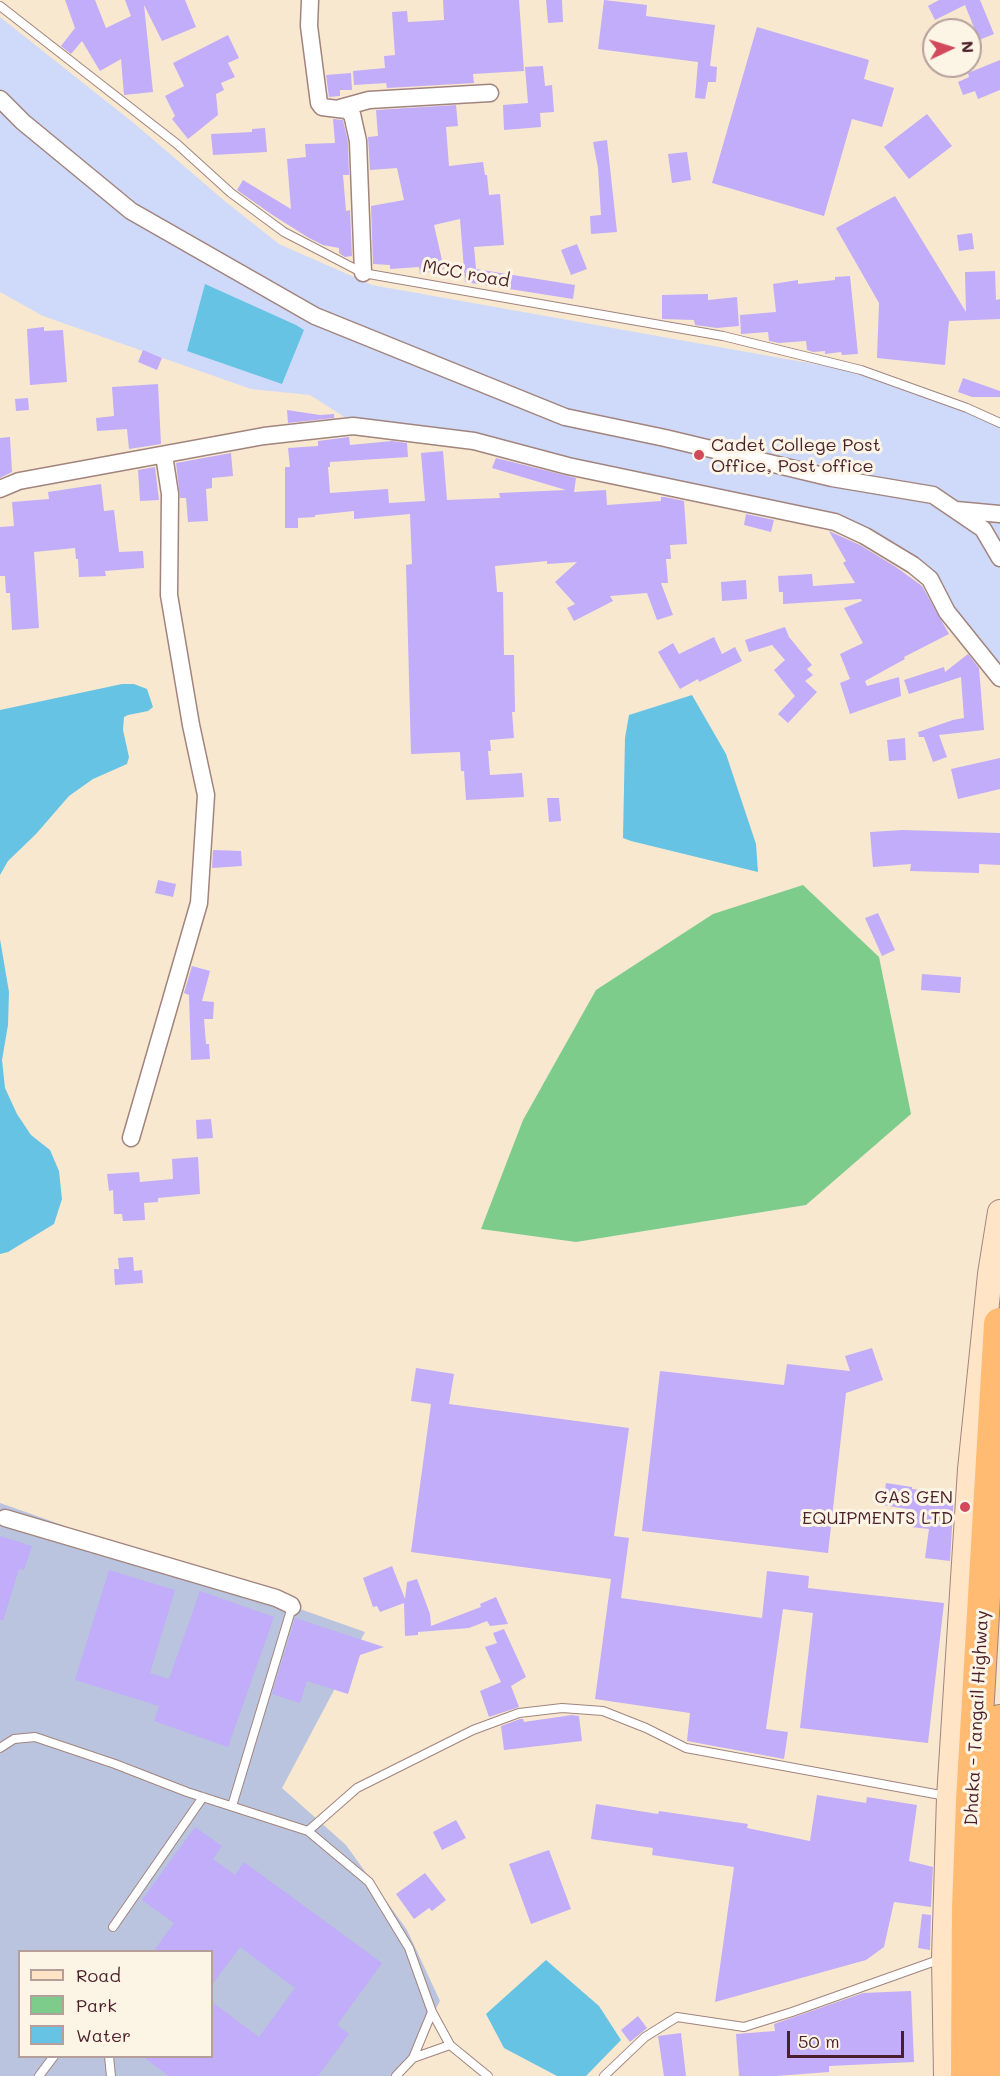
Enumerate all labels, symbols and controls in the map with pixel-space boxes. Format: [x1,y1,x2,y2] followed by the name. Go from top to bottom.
[922,18,982,78] north arrow
[958,40,979,54] text: N
[421,256,511,292] street label: MCC road
[711,434,881,476] place label: Cadet College Post Office, Post office
[692,448,706,462] marker: Cadet College Post Office, Post office
[802,1486,953,1528] place label: GAS GEN EQUIPMENTS LTD
[958,1500,972,1514] marker: GAS GEN EQUIPMENTS LTD
[961,1610,993,1826] street label: Dhaka - Tangail Highway
[18,1950,213,2058] legend
[76,1963,121,1987] text: Road
[76,1993,117,2017] text: Park
[790,2019,907,2057] scale bar
[76,2023,131,2047] text: Water
[798,2029,840,2053] text: 50 m

